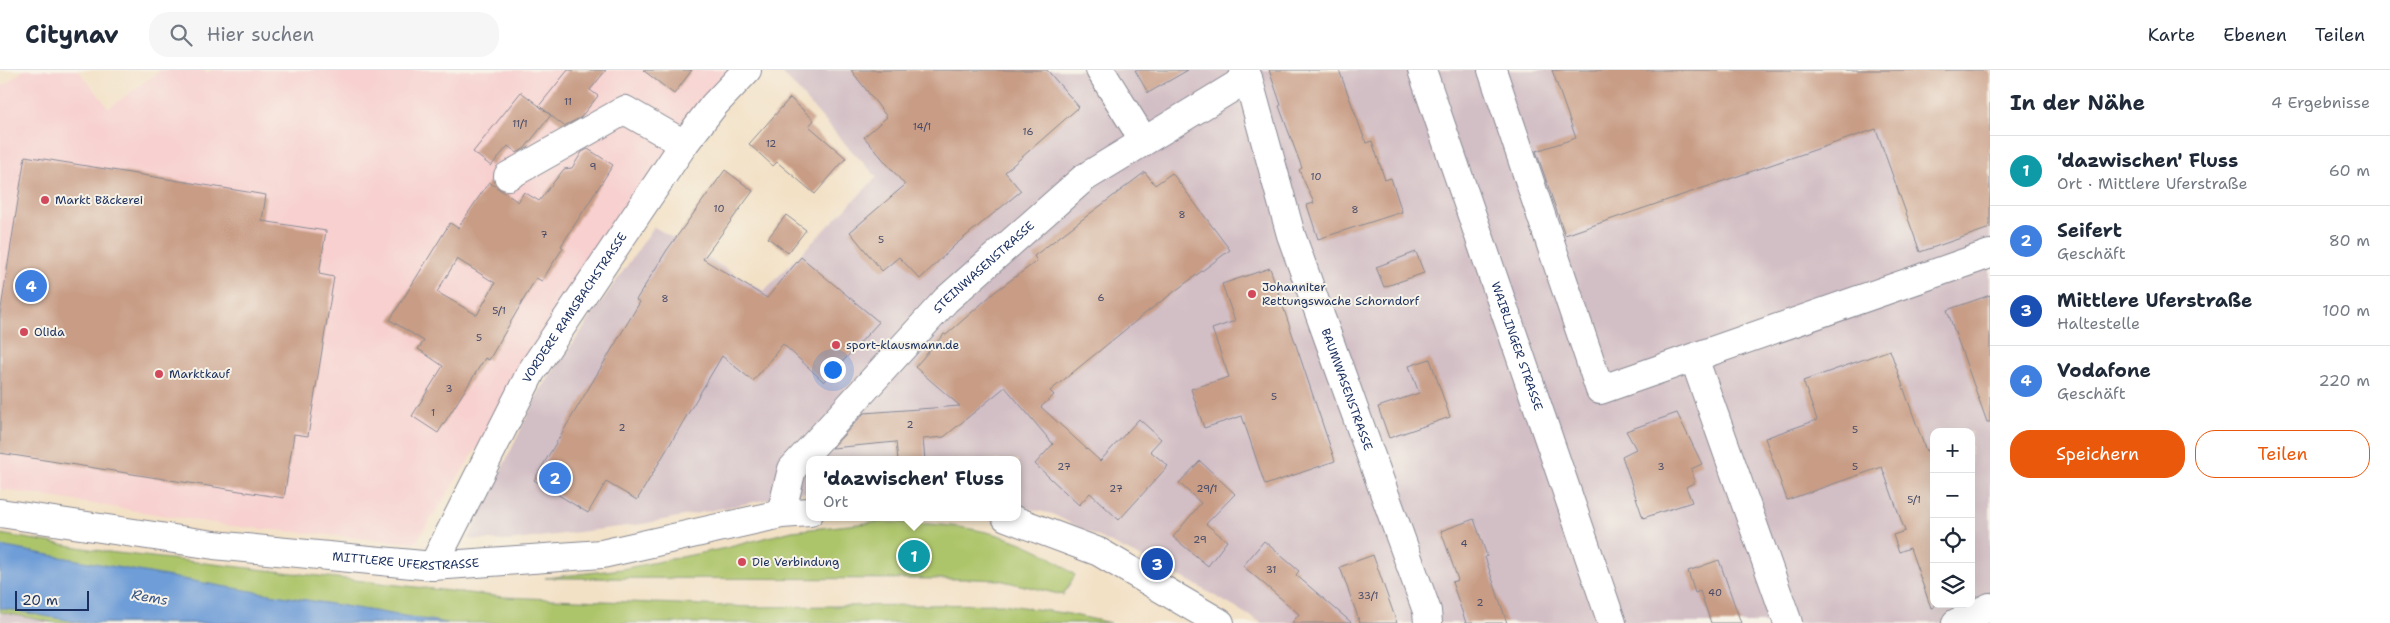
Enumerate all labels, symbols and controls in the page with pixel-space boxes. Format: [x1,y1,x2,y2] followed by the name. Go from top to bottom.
[149,12,499,57] search box
[25,19,119,51] text: Citynav
[167,21,195,49] icon: search
[207,22,314,47] text: Hier suchen
[2148,23,2195,47] text: Karte
[2223,23,2287,47] text: Ebenen
[2315,23,2365,47] text: Teilen
[2010,89,2145,117] text: In der Nähe
[2271,92,2370,113] text: 4 Ergebnisse
[564,95,572,108] house number: 11
[512,117,528,130] house number: 11/1
[913,120,931,133] house number: 14/1
[1023,125,1033,138] house number: 16
[766,137,776,150] house number: 12
[2057,148,2238,173] text: 'dazwischen' Fluss
[590,160,597,173] house number: 9
[2022,160,2030,181] text: 1
[2329,160,2370,181] text: 60 m
[1311,170,1321,183] house number: 10
[2057,173,2248,194] text: Ort · Mittlere Uferstraße
[55,192,143,208] place label: Markt Bäckerei
[39,194,51,206] marker: Markt Bäckerei
[714,202,724,215] house number: 10
[1352,203,1359,216] house number: 8
[1179,208,1186,221] house number: 8
[930,218,1038,317] street label: STEINWASENSTRASSE
[2057,218,2122,243] text: Seifert
[541,228,548,241] house number: 7
[519,229,630,386] street label: VORDERE RAMSBACHSTRASSE
[2020,230,2032,251] text: 2
[2329,230,2370,251] text: 80 m
[878,233,884,246] house number: 5
[2057,243,2126,264] text: Geschäft
[15,267,47,305] pin: 4
[1262,279,1420,309] place label: Johanniter Rettungswache Schorndorf
[1487,280,1546,413] street label: WAIBLINGER STRASSE
[1246,288,1258,300] marker: Johanniter Rettungswache Schorndorf
[2057,288,2252,313] text: Mittlere Uferstraße
[1098,291,1105,304] house number: 6
[662,292,669,305] house number: 8
[2020,300,2032,321] text: 3
[2322,300,2370,321] text: 100 m
[492,304,506,317] house number: 5/1
[2057,313,2140,334] text: Haltestelle
[34,324,65,340] place label: Olida
[18,326,30,338] marker: Olida
[1317,326,1376,453] street label: BAUMWASENSTRASSE
[476,331,482,344] house number: 5
[846,337,959,353] place label: sport-klausmann.de
[830,339,842,351] marker: sport-klausmann.de
[820,357,846,383] your location
[2057,358,2151,383] text: Vodafone
[169,366,230,382] place label: Marktkauf
[153,368,165,380] marker: Marktkauf
[2020,370,2032,391] text: 4
[2318,370,2370,391] text: 220 m
[446,382,453,395] house number: 3
[2057,383,2126,404] text: Geschäft
[1271,390,1277,403] house number: 5
[431,406,435,419] house number: 1
[907,418,914,431] house number: 2
[619,421,626,434] house number: 2
[1852,423,1858,436] house number: 5
[1930,428,1975,608] map controls
[1930,428,1975,473] button: +
[2010,430,2185,478] button: Speichern
[2195,430,2370,478] button: Teilen
[806,456,1021,521] popup
[539,459,571,497] pin: 2
[1057,460,1071,473] house number: 27
[1658,460,1665,473] house number: 3
[1852,460,1858,473] house number: 5
[823,466,1004,491] text: 'dazwischen' Fluss
[1930,473,1975,518] button: −
[1109,482,1123,495] house number: 27
[1196,482,1218,495] house number: 29/1
[823,491,848,512] text: Ort
[1907,493,1921,506] house number: 5/1
[1930,518,1975,563] button: locate
[1193,533,1207,546] house number: 29
[898,537,930,575] pin: 1
[1461,537,1468,550] house number: 4
[1141,545,1173,583] pin: 3
[332,548,480,574] street label: MITTLERE UFERSTRASSE
[752,554,839,570] place label: Die Verbindung
[736,556,748,568] marker: Die Verbindung
[1266,563,1276,576] house number: 31
[1930,563,1975,608] button: layers
[130,585,170,609] water label: Rems
[1708,586,1722,599] house number: 40
[15,588,89,611] scale bar
[1358,589,1378,602] house number: 33/1
[22,591,58,609] text: 20 m
[1477,596,1484,609] house number: 2

